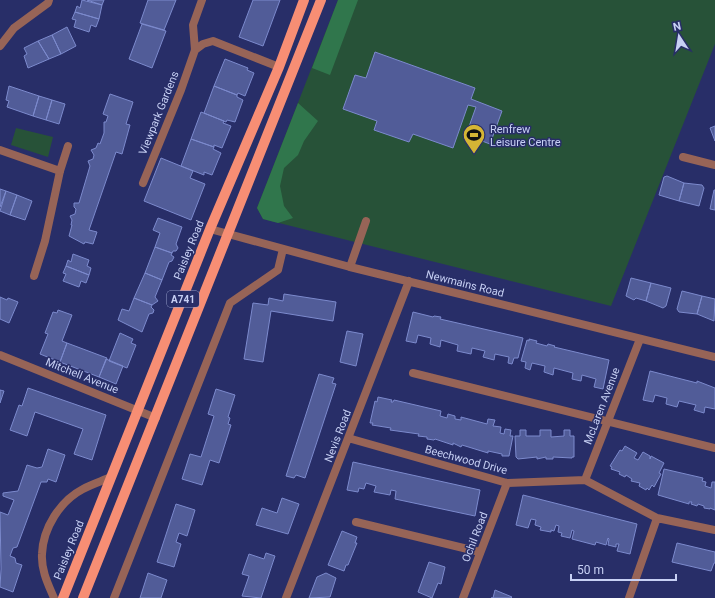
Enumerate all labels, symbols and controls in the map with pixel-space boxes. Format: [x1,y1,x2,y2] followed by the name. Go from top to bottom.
[659,16,699,56] north arrow
[672,19,682,34] text: N
[136,69,182,157] street label: Viewpark Gardens
[461,122,487,155] sports icon: Renfrew Leisure Centre
[490,123,561,149] place label: Renfrew Leisure Centre
[171,218,207,282] street label: Paisley Road
[425,268,505,300] street label: Newmains Road
[167,291,199,307] road number: A741
[44,355,121,397] street label: Mitchell Avenue
[581,365,623,446] street label: McLaren Avenue
[322,408,354,464] street label: Nevis Road
[423,443,509,477] street label: Beechwood Drive
[459,510,491,564] street label: Ochil Road
[51,518,87,582] street label: Paisley Road
[571,556,676,582] scale bar
[577,563,604,577] text: 50 m

